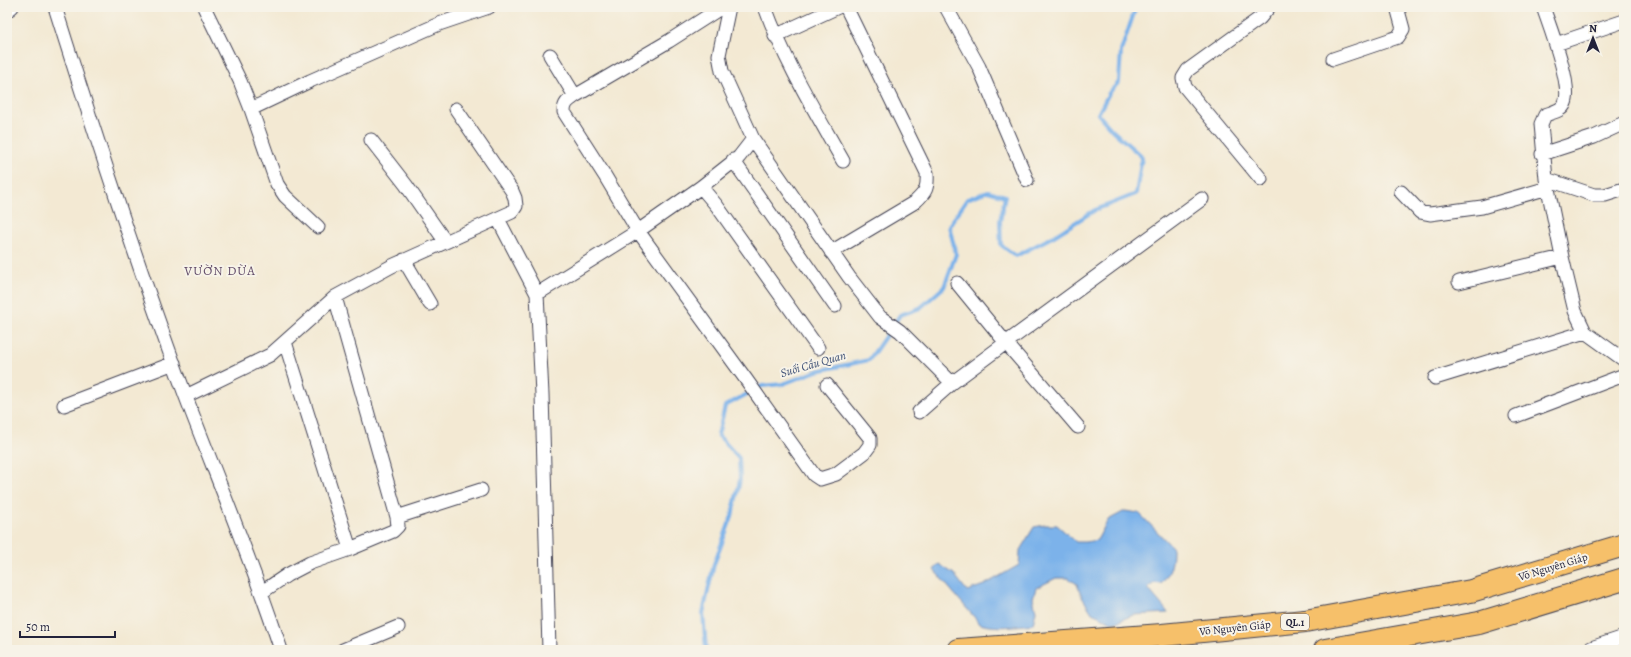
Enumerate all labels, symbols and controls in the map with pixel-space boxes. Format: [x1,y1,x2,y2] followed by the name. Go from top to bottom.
[1573,18,1613,58] north arrow
[1589,21,1597,36] text: N
[183,262,256,279] district label: VƯỜN DỪA
[778,347,848,381] water label: Suối Cầu Quan
[1516,549,1590,585] street label: Võ Nguyên Giáp
[20,613,115,639] scale bar
[1281,614,1309,630] road number: QL.1
[1198,617,1272,639] street label: Võ Nguyên Giáp
[26,619,50,635] text: 50 m

